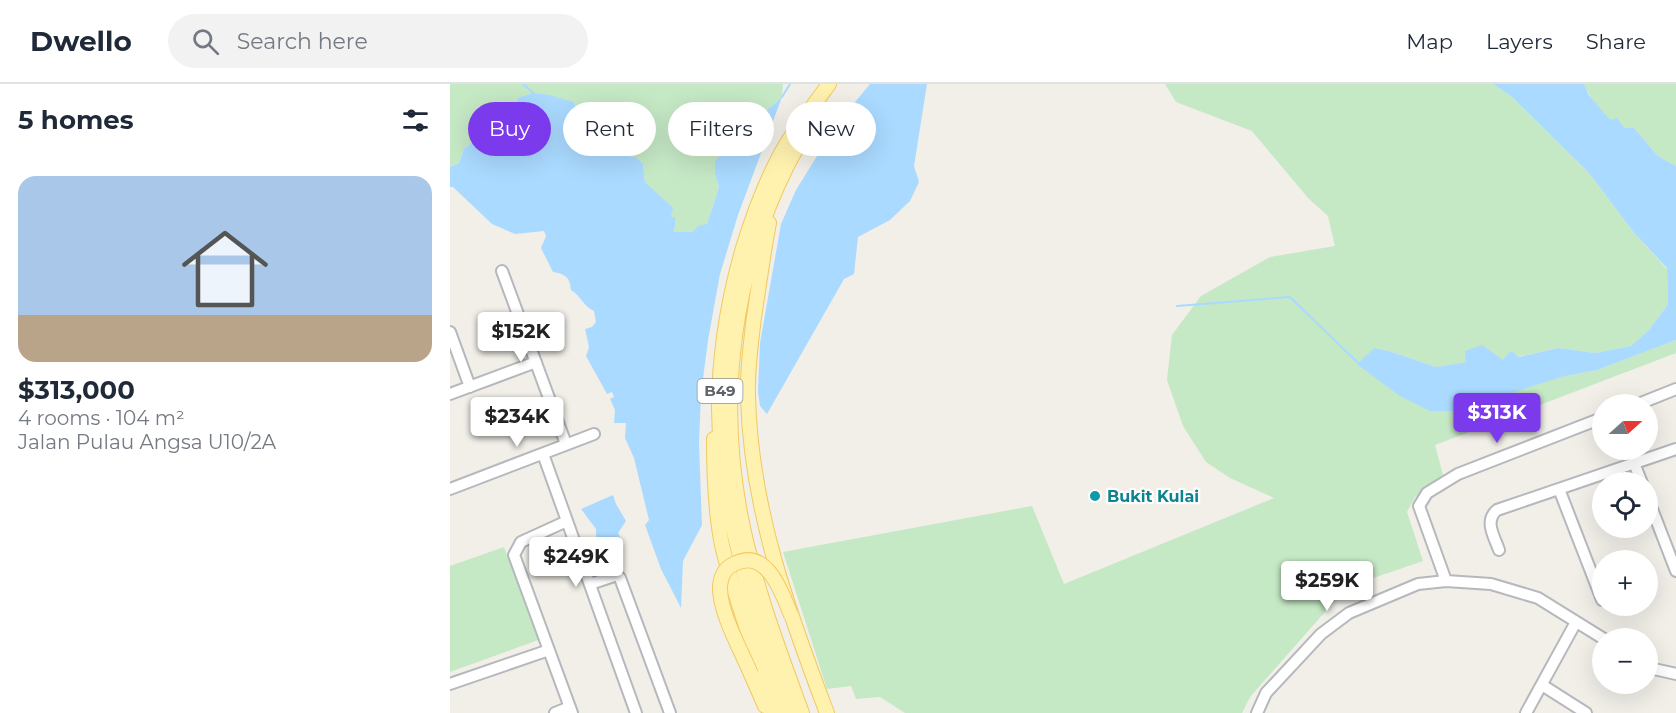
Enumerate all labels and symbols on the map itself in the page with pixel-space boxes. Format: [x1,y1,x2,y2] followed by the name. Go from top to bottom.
[479,312,563,363] pin: $152K
[698,379,742,403] road number: B49
[1455,393,1539,444] pin: $313K
[1592,394,1658,460] north arrow
[475,397,559,448] pin: $234K
[1107,487,1199,506] place label: Bukit Kulai
[1088,489,1102,503] marker: Bukit Kulai
[534,537,618,588] pin: $249K
[1285,561,1369,612] pin: $259K

